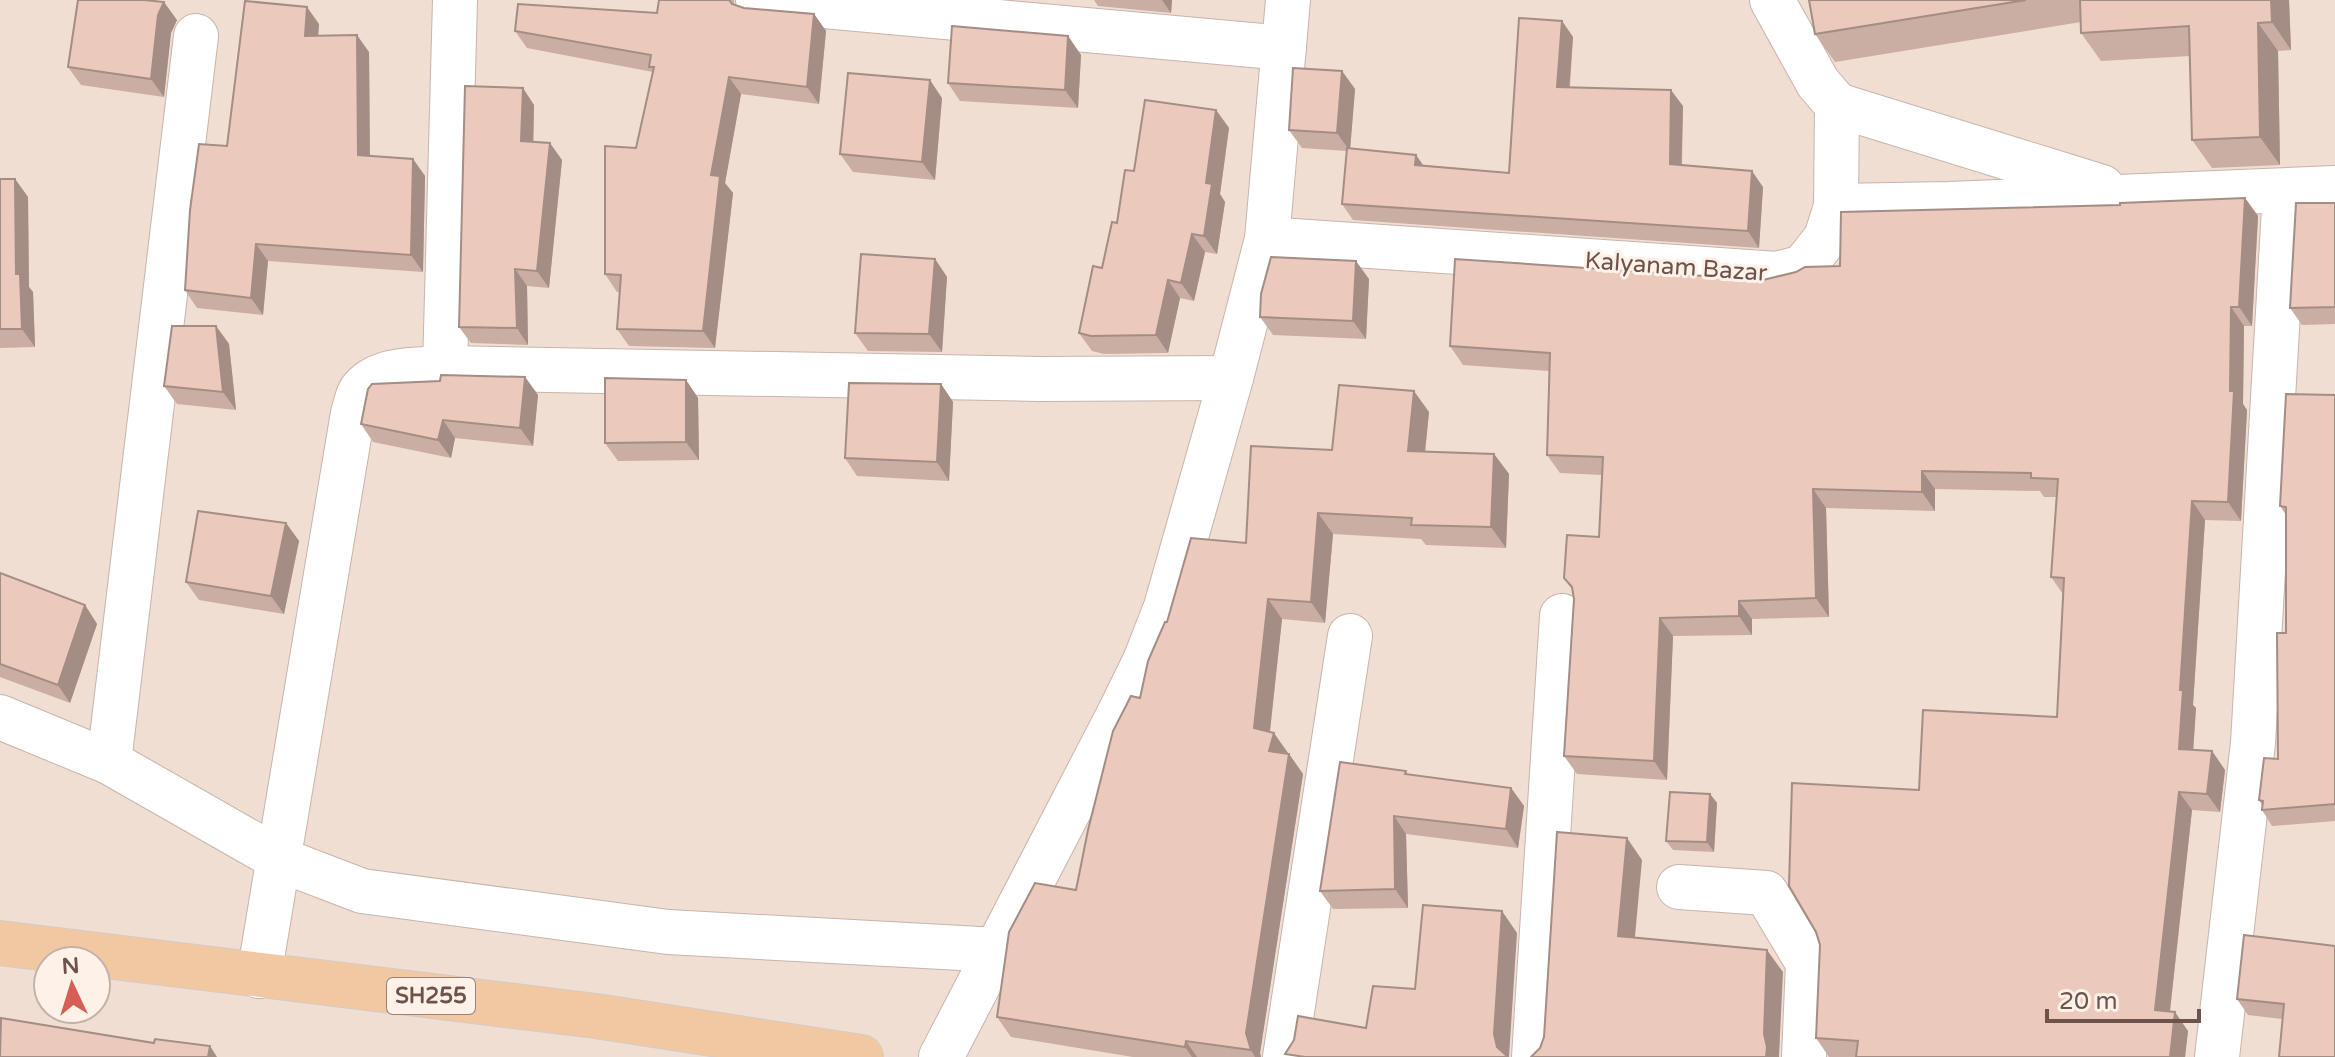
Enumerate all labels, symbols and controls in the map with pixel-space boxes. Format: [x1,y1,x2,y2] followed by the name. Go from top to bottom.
[1584,246,1769,288] street label: Kalyanam Bazar
[32,945,112,1025] north arrow
[61,952,80,980] text: N
[2047,973,2199,1023] scale bar
[387,978,475,1014] road number: SH255
[2059,987,2117,1016] text: 20 m

